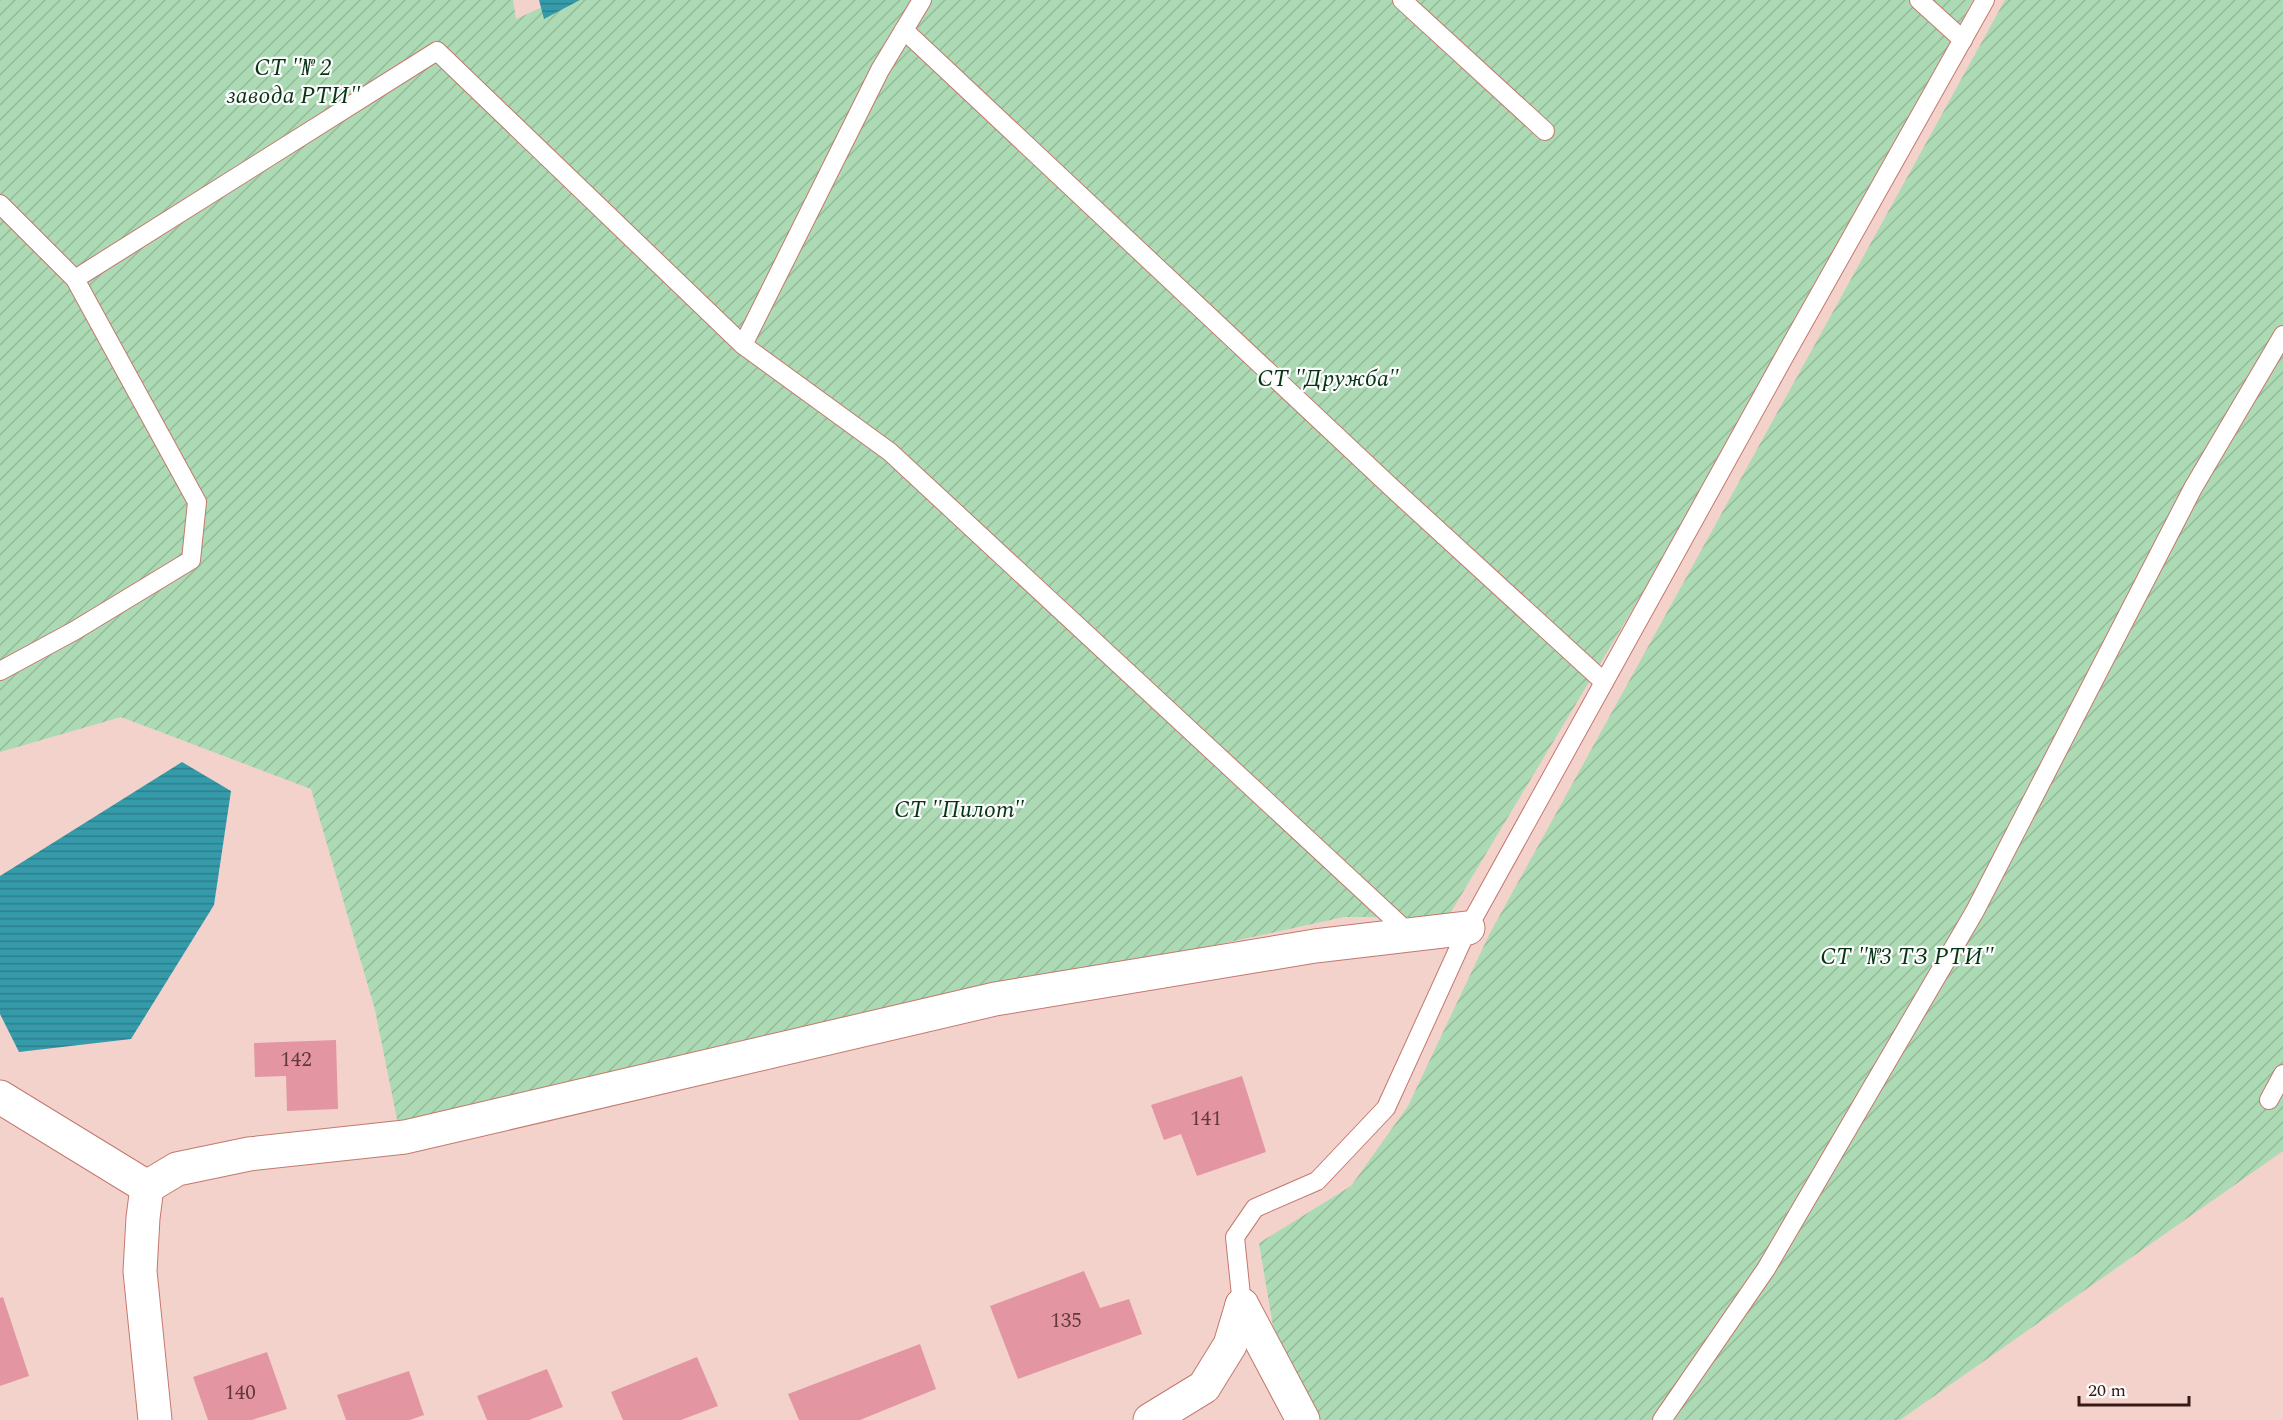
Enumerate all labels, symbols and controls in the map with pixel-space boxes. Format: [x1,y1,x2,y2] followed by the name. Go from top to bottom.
[226,50,360,114] park label: СТ "№ 2 завода РТИ"
[1257,361,1399,397] park label: СТ "Дружба"
[894,792,1024,828] park label: СТ "Пилот"
[1820,939,1994,975] park label: СТ "№3 ТЗ РТИ"
[280,1044,312,1076] house number: 142
[1190,1103,1222,1135] house number: 141
[1050,1305,1082,1337] house number: 135
[2079,1369,2188,1407] scale bar
[224,1377,256,1409] house number: 140
[2088,1377,2126,1404] text: 20 m

